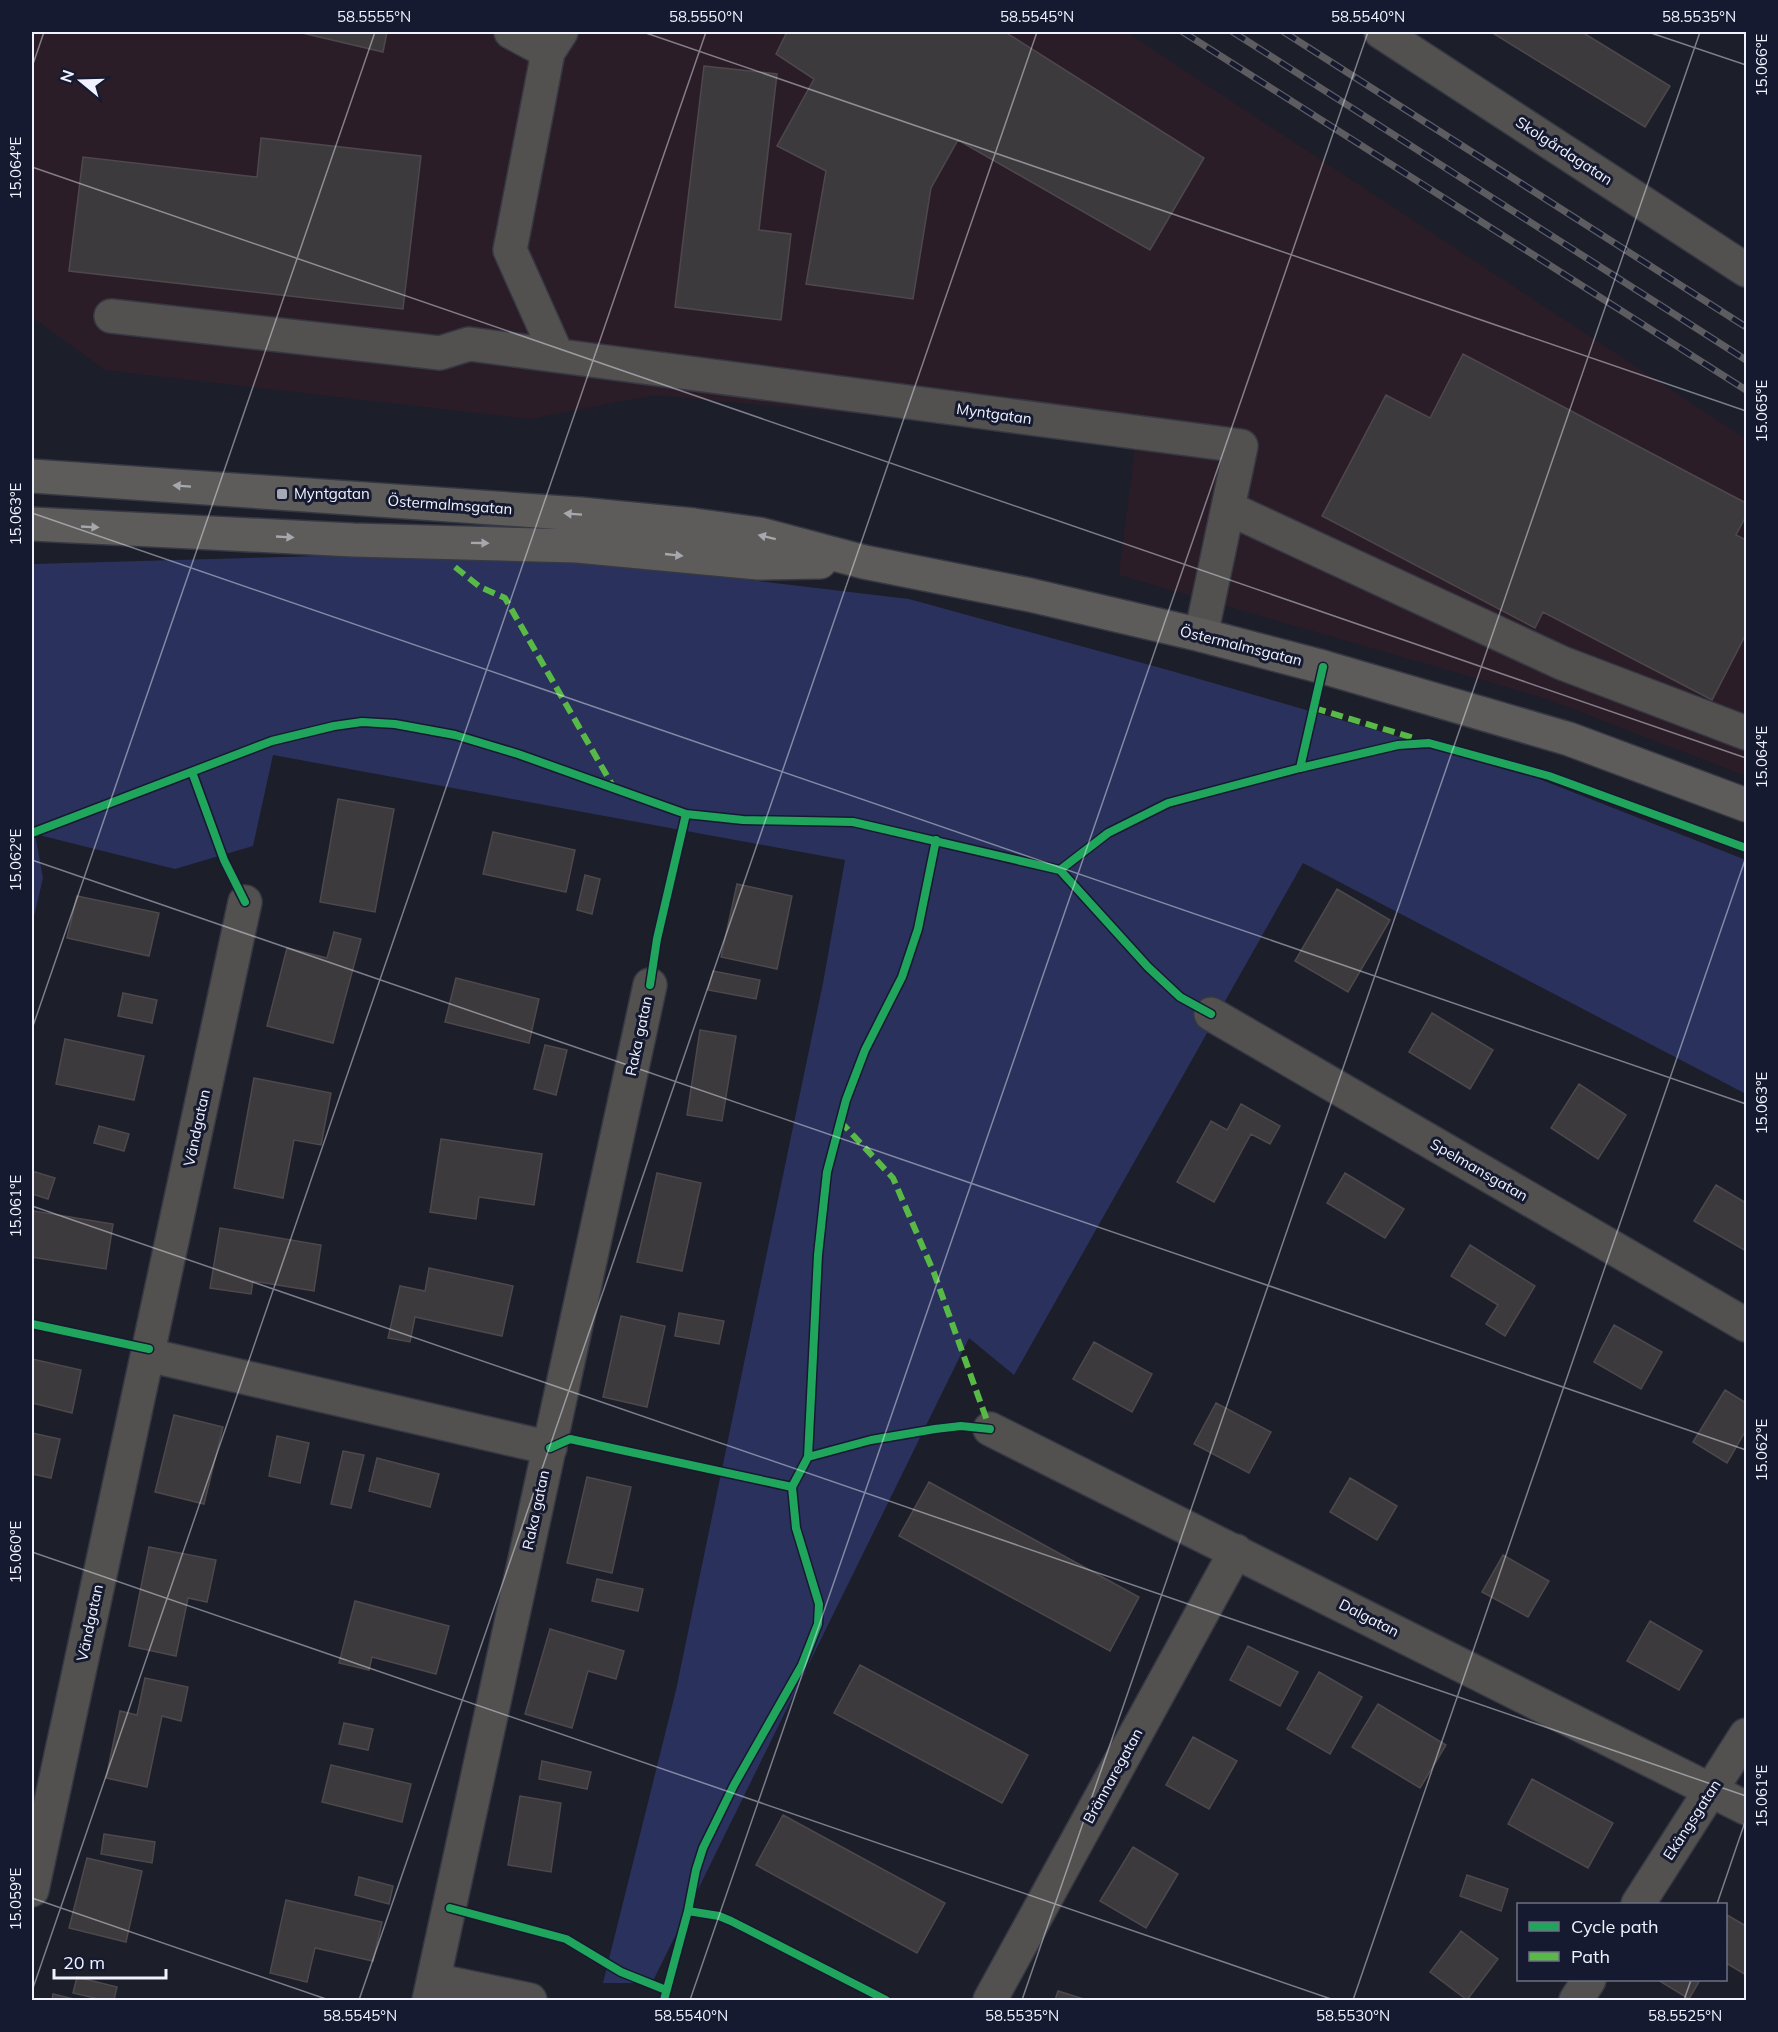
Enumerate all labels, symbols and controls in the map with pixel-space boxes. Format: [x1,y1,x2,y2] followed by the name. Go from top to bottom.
[337,7,411,26] text: 58.5555°N
[669,7,743,26] text: 58.5550°N
[1000,7,1074,26] text: 58.5545°N
[1331,7,1405,26] text: 58.5540°N
[1662,7,1736,26] text: 58.5535°N
[1752,33,1771,96] text: 15.066°E
[51,51,111,111] north arrow
[55,67,78,85] text: N
[1512,112,1616,189] street label: Skolgårdagatan
[6,136,25,199] text: 15.064°E
[1752,379,1771,442] text: 15.065°E
[955,399,1033,428] street label: Myntgatan
[6,482,25,545] text: 15.063°E
[172,482,191,491] one-way arrow
[294,484,370,503] place label: Myntgatan
[275,487,289,501] marker: Myntgatan
[387,491,513,518] street label: Östermalmsgatan
[564,509,583,519] one-way arrow
[80,523,99,532] one-way arrow
[757,531,776,541] one-way arrow
[275,532,294,542] one-way arrow
[470,539,489,548] one-way arrow
[665,550,684,560] one-way arrow
[1178,621,1304,670] street label: Östermalmsgatan
[1752,725,1771,788] text: 15.064°E
[6,828,25,891] text: 15.062°E
[621,994,656,1077] street label: Raka gatan
[1752,1071,1771,1134] text: 15.063°E
[179,1088,214,1168] street label: Vändgatan
[1427,1134,1531,1205] street label: Spelmansgatan
[6,1174,25,1237] text: 15.061°E
[1752,1418,1771,1481] text: 15.062°E
[518,1468,553,1551] street label: Raka gatan
[6,1520,25,1583] text: 15.060°E
[72,1583,107,1663] street label: Vändgatan
[1336,1594,1402,1641] street label: Dalgatan
[1079,1725,1147,1827] street label: Brännaregatan
[1752,1764,1771,1827] text: 15.061°E
[1659,1776,1725,1863] street label: Ekängsgatan
[6,1867,25,1930] text: 15.059°E
[1517,1903,1727,1981] legend
[1571,1915,1658,1938] text: Cycle path
[54,1942,166,1980] scale bar
[1571,1945,1610,1968] text: Path
[63,1951,105,1974] text: 20 m
[323,2006,397,2025] text: 58.5545°N
[654,2006,728,2025] text: 58.5540°N
[985,2006,1059,2025] text: 58.5535°N
[1316,2006,1390,2025] text: 58.5530°N
[1648,2006,1722,2025] text: 58.5525°N

